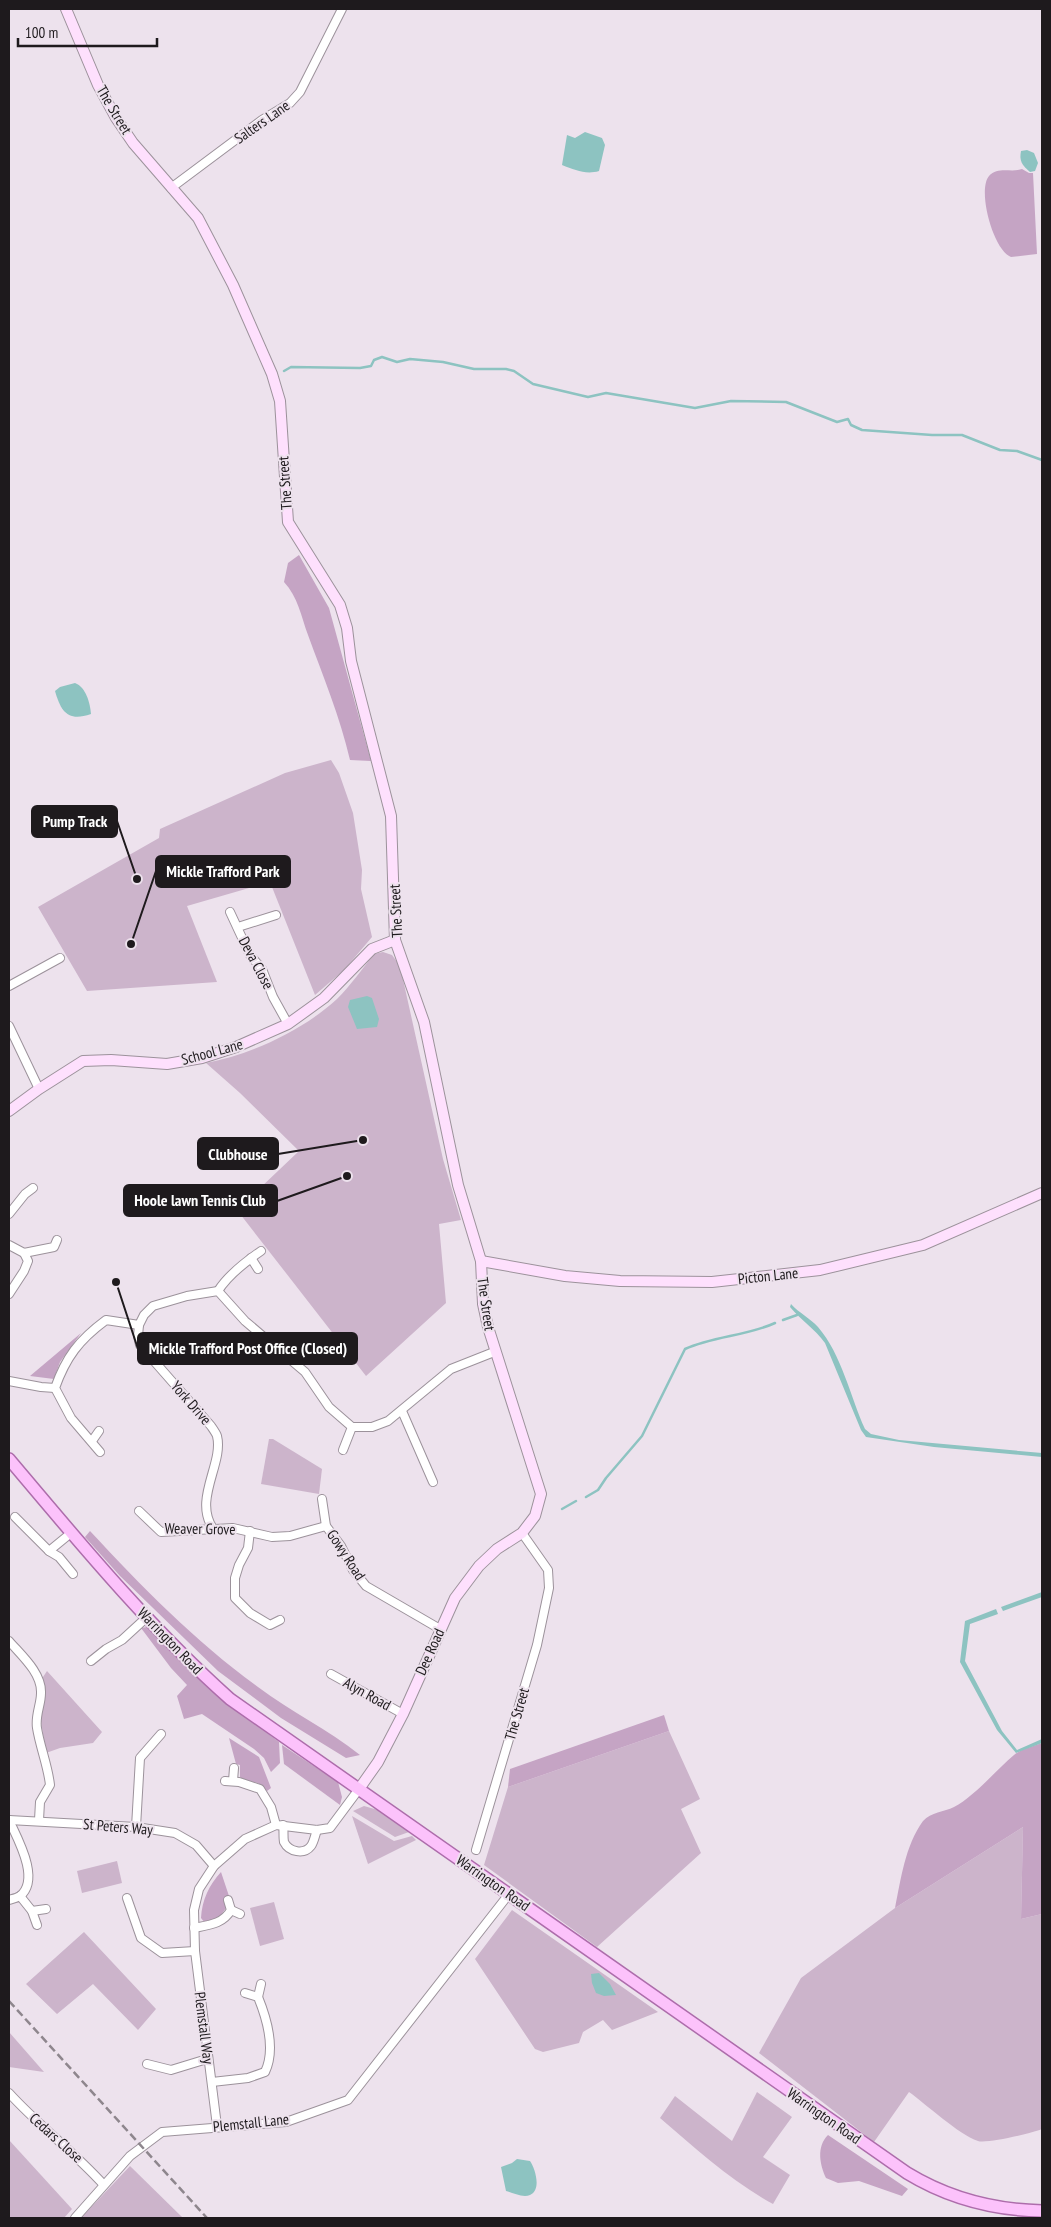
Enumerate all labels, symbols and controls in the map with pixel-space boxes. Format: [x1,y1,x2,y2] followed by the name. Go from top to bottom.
[18,15,156,47] scale bar
[25,23,58,42] text: 100 m
[92,82,136,138] street label: The Street
[230,96,293,148] street label: Salters Lane
[273,456,296,510] street label: The Street
[32,806,117,837] callout: Pump Track
[43,811,108,831] text: Pump Track
[156,856,290,887] callout: Mickle Trafford Park
[166,861,280,881] text: Mickle Trafford Park
[385,884,406,938] street label: The Street
[235,933,278,992] street label: Deva Close
[179,1034,245,1069] street label: School Lane
[198,1138,278,1169] callout: Clubhouse
[208,1144,268,1164] text: Clubhouse
[124,1185,277,1216] callout: Hoole lawn Tennis Club
[134,1190,266,1210] text: Hoole lawn Tennis Club
[737,1263,799,1288] street label: Picton Lane
[473,1276,500,1332] street label: The Street
[138,1333,357,1364] callout: Mickle Trafford Post Office (Closed)
[149,1338,347,1358] text: Mickle Trafford Post Office (Closed)
[167,1377,216,1429] street label: York Drive
[164,1518,236,1539] street label: Weaver Grove
[323,1526,370,1584] street label: Gowy Road
[134,1603,207,1678] street label: Warrington Road
[411,1626,448,1678] street label: Dee Road
[340,1673,394,1714] street label: Alyn Road
[500,1685,533,1742] street label: The Street
[82,1814,154,1839] street label: St Peters Way
[453,1850,534,1915] street label: Warrington Road
[191,1991,218,2065] street label: Plemstall Way
[784,2083,865,2148] street label: Warrington Road
[26,2109,87,2167] street label: Cedars Close
[212,2109,290,2136] street label: Plemstall Lane

